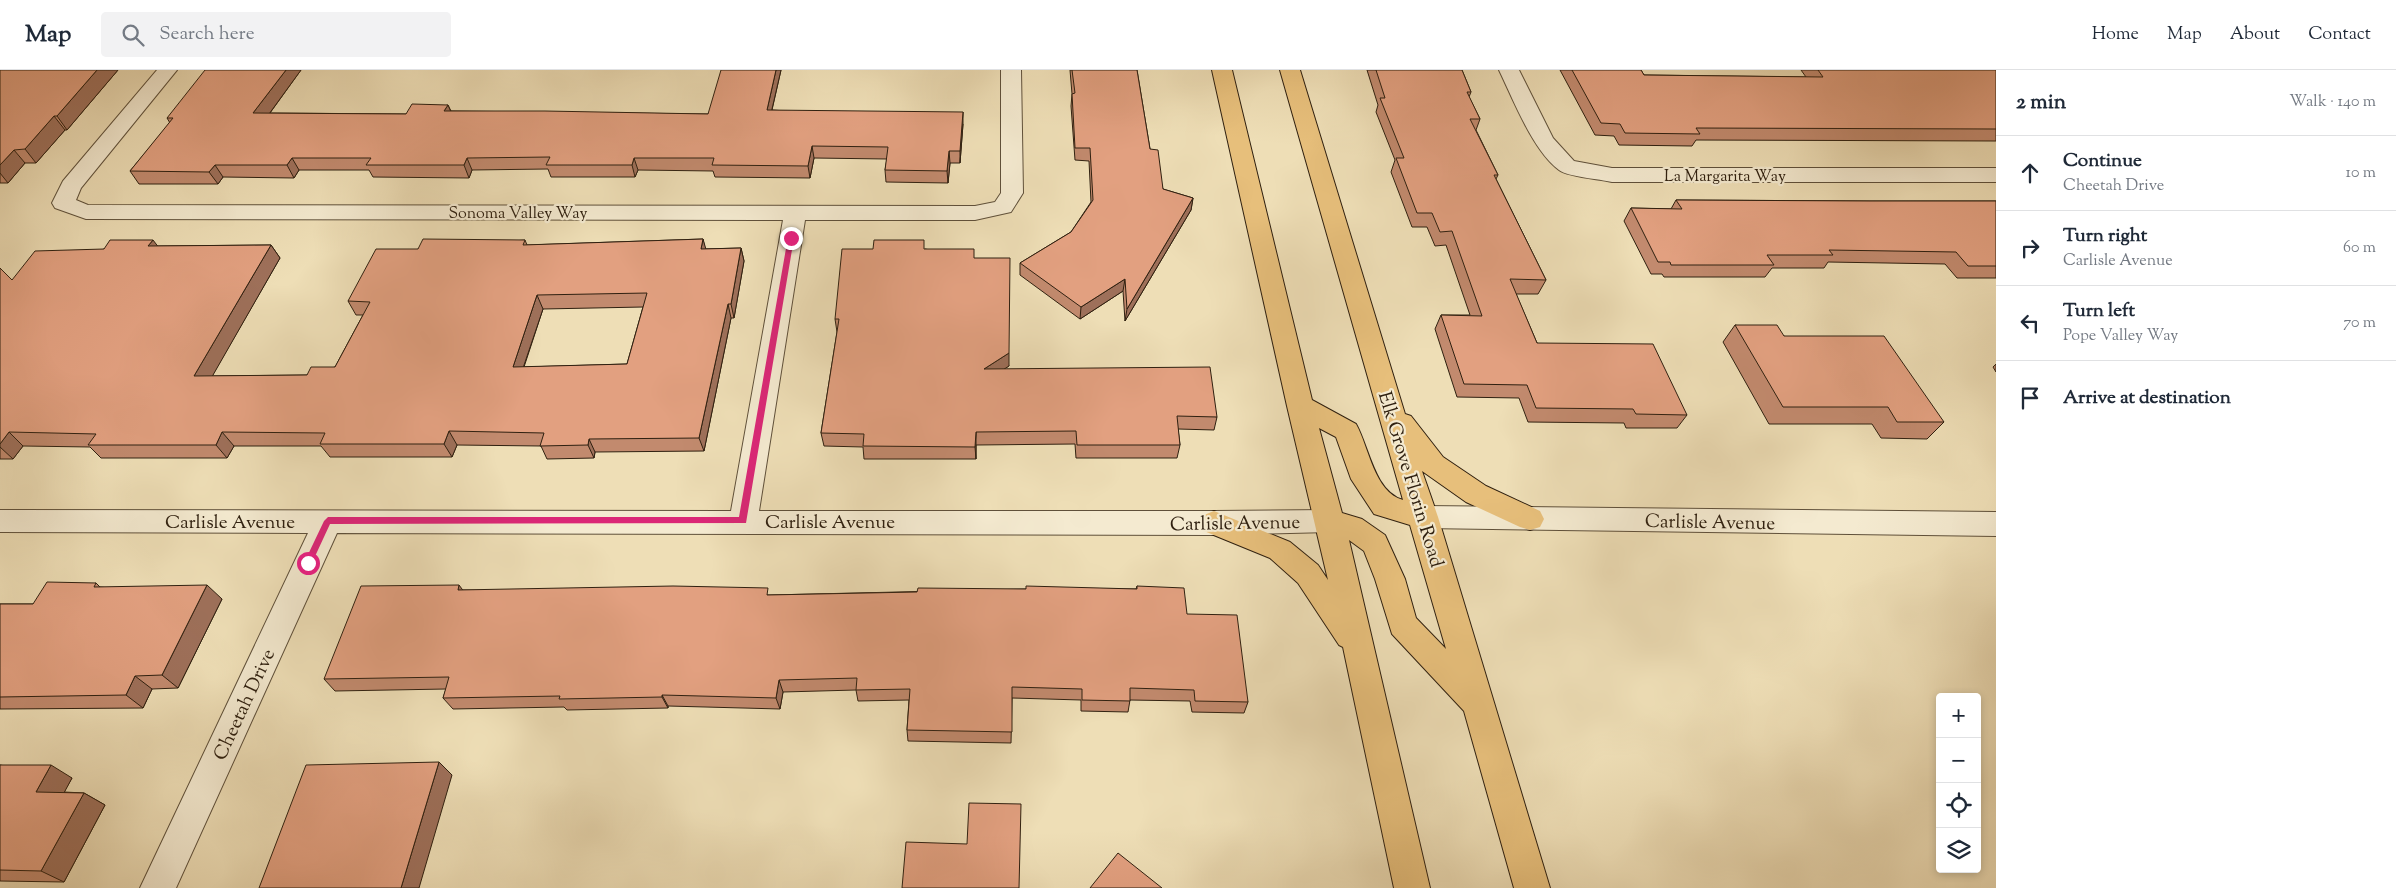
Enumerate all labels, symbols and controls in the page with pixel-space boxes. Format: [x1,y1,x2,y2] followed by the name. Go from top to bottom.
[101,12,451,57] search box
[25,18,71,52] text: Map
[119,21,147,49] icon: search
[159,21,255,48] text: Search here
[2092,22,2139,48] text: Home
[2167,22,2202,48] text: Map
[2230,22,2280,48] text: About
[2308,22,2371,48] text: Contact
[2016,88,2066,118] text: 2 min
[2289,91,2376,114] text: Walk · 140 m
[2063,148,2142,175] text: Continue
[2016,159,2044,187] icon: ahead
[2346,162,2376,185] text: 10 m
[1664,166,1786,189] street label: La Margarita Way
[2063,175,2164,198] text: Cheetah Drive
[448,203,588,226] street label: Sonoma Valley Way
[2063,223,2147,250] text: Turn right
[780,227,803,250] route end
[2016,234,2044,262] icon: right
[2343,237,2376,260] text: 60 m
[2063,250,2173,273] text: Carlisle Avenue
[2063,298,2135,325] text: Turn left
[2016,309,2044,337] icon: left
[2343,312,2376,335] text: 70 m
[2063,325,2178,348] text: Pope Valley Way
[2016,384,2044,412] icon: arrive
[2063,385,2231,412] text: Arrive at destination
[1370,388,1449,571] street label: Elk Grove Florin Road
[1645,509,1775,538] street label: Carlisle Avenue
[165,510,295,537] street label: Carlisle Avenue
[765,510,895,537] street label: Carlisle Avenue
[1170,510,1301,539] street label: Carlisle Avenue
[297,552,320,575] route start
[208,645,283,765] street label: Cheetah Drive
[1936,693,1981,873] map controls
[1936,693,1981,738] button: +
[1936,738,1981,783] button: −
[1936,783,1981,828] button: locate
[1936,828,1981,873] button: layers

